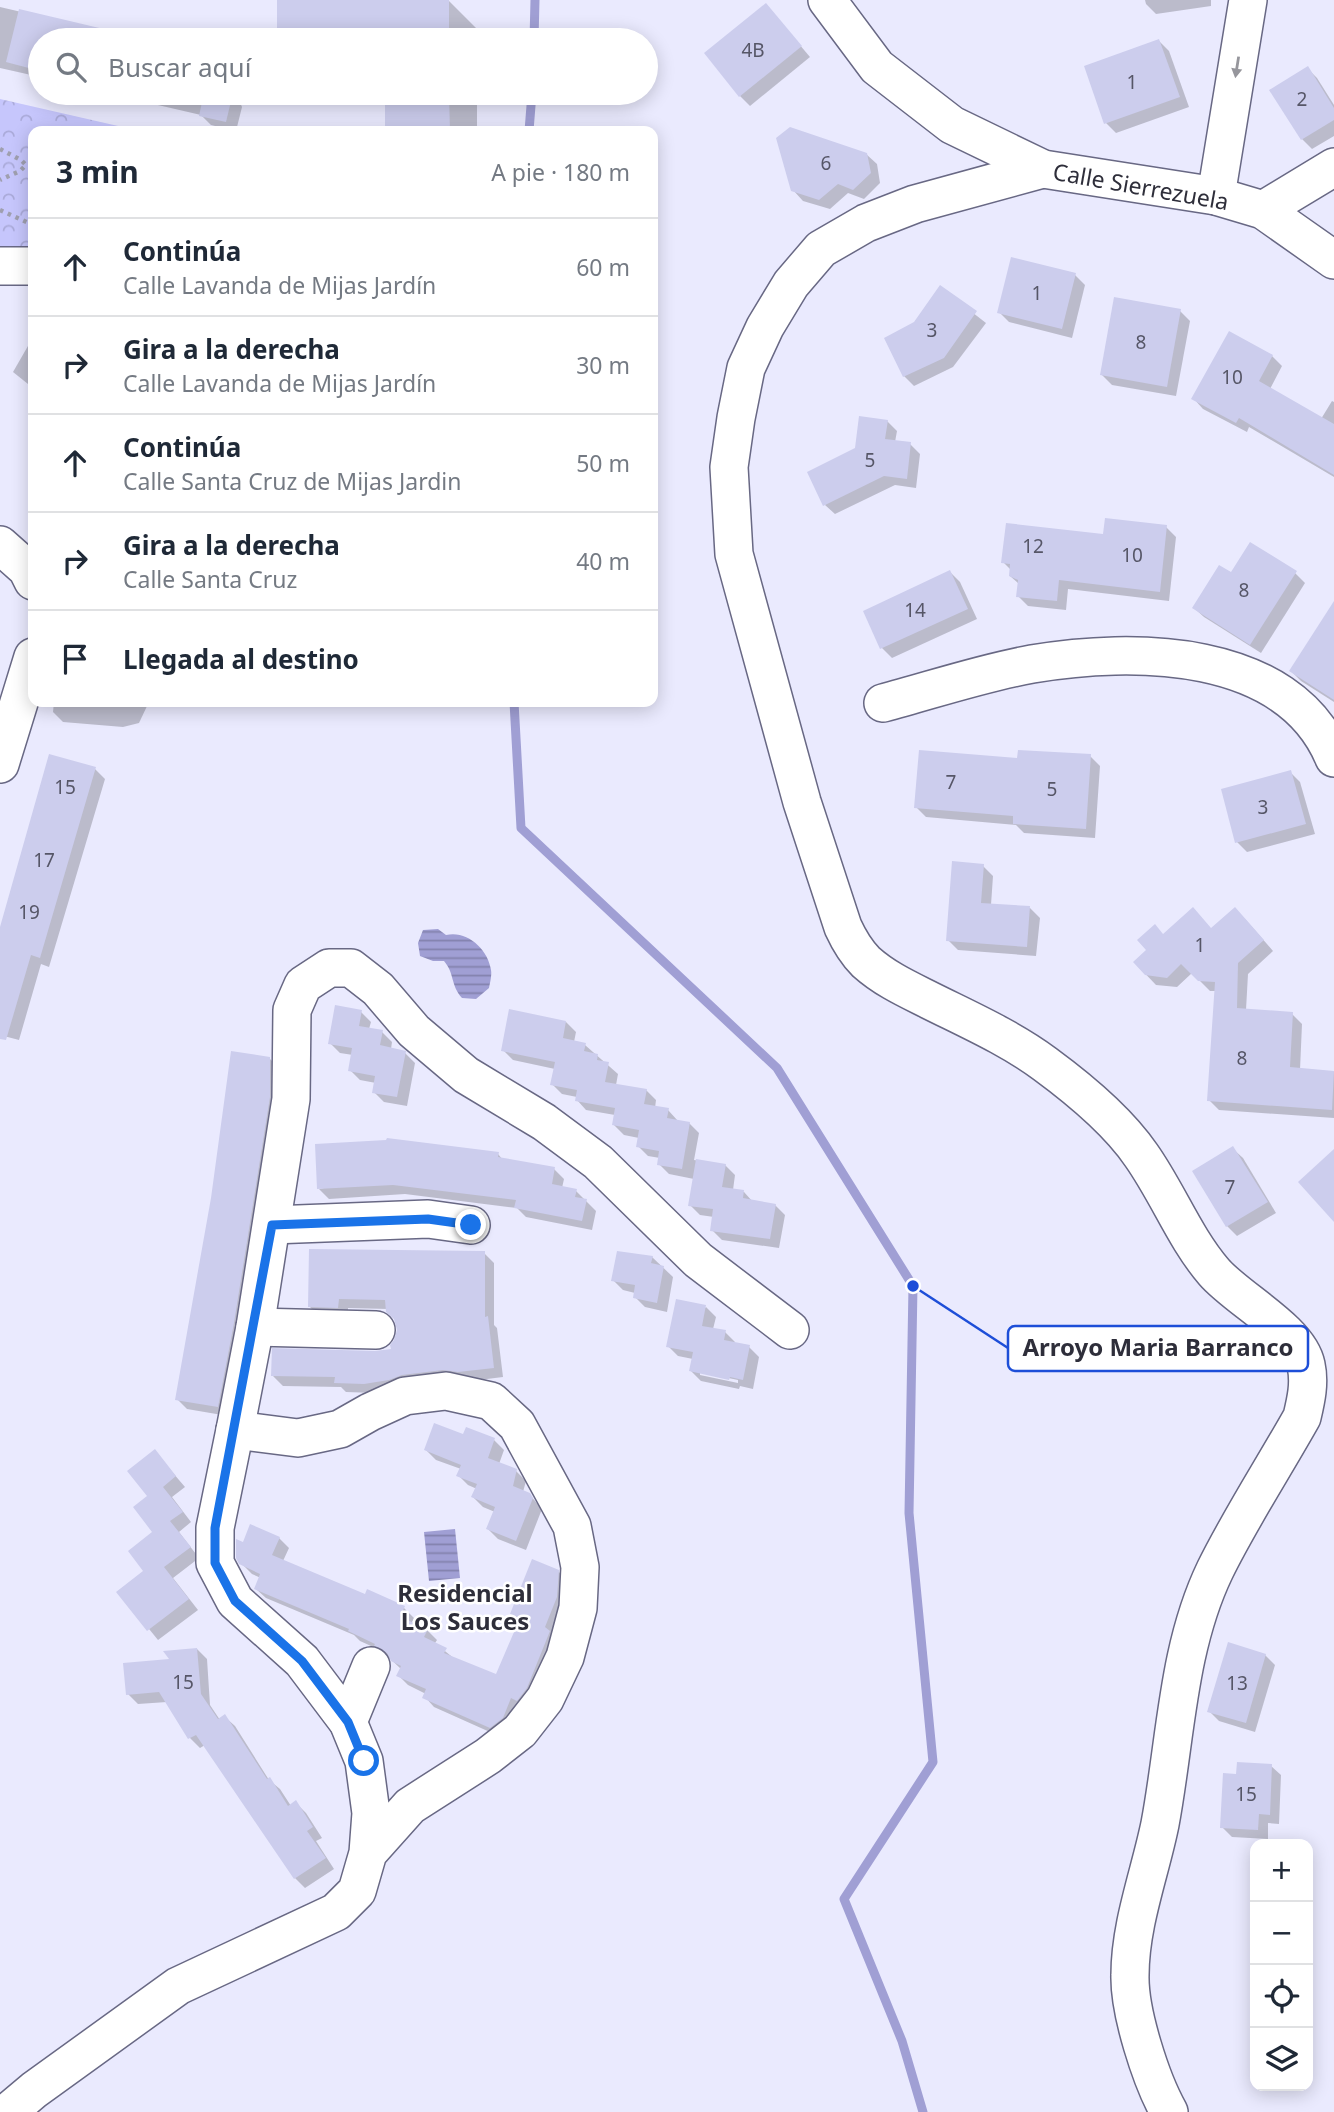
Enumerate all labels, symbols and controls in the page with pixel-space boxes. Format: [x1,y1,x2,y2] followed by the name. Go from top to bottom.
[28,28,658,105] search box
[741,37,765,63] house number: 4B
[52,48,90,86] icon: search
[108,49,251,85] text: Buscar aquí
[1231,56,1242,78] one-way arrow
[1127,69,1137,95] house number: 1
[1297,86,1307,112] house number: 2
[821,150,831,176] house number: 6
[56,151,139,192] text: 3 min
[1051,155,1231,217] street label: Calle Sierrezuela
[491,156,630,188] text: A pie · 180 m
[123,233,241,269] text: Continúa
[56,248,94,286] icon: ahead
[576,251,630,283] text: 60 m
[123,269,436,301] text: Calle Lavanda de Mijas Jardín
[1032,280,1042,306] house number: 1
[927,317,937,343] house number: 3
[1136,329,1146,355] house number: 8
[123,331,340,367] text: Gira a la derecha
[56,346,94,384] icon: right
[576,349,630,381] text: 30 m
[1221,364,1243,390] house number: 10
[123,367,436,399] text: Calle Lavanda de Mijas Jardín
[123,429,241,465] text: Continúa
[56,444,94,482] icon: ahead
[576,447,630,479] text: 50 m
[865,447,875,473] house number: 5
[123,465,461,497] text: Calle Santa Cruz de Mijas Jardin
[123,527,340,563] text: Gira a la derecha
[1022,533,1044,559] house number: 12
[56,542,94,580] icon: right
[1121,542,1143,568] house number: 10
[576,545,630,577] text: 40 m
[123,563,297,595] text: Calle Santa Cruz
[1239,577,1249,603] house number: 8
[904,597,926,623] house number: 14
[56,640,94,678] icon: arrive
[123,641,359,677] text: Llegada al destino
[946,769,956,795] house number: 7
[54,774,76,800] house number: 15
[1047,776,1057,802] house number: 5
[1258,794,1268,820] house number: 3
[33,847,55,873] house number: 17
[18,899,40,925] house number: 19
[1195,932,1205,958] house number: 1
[1237,1045,1247,1071] house number: 8
[1225,1174,1235,1200] house number: 7
[455,1209,486,1240] route end
[1008,1326,1308,1371] callout: Arroyo Maria Barranco
[1022,1330,1294,1363] text: Arroyo Maria Barranco
[397,1576,533,1637] district label: Residencial Los Sauces
[172,1669,194,1695] house number: 15
[1226,1670,1248,1696] house number: 13
[348,1745,379,1776] route start
[1235,1781,1257,1807] house number: 15
[1250,1839,1313,2091] map controls
[1250,1839,1313,1902] button: +
[1250,1902,1313,1965] button: −
[1250,1965,1313,2028] button: locate
[1250,2028,1313,2091] button: layers

